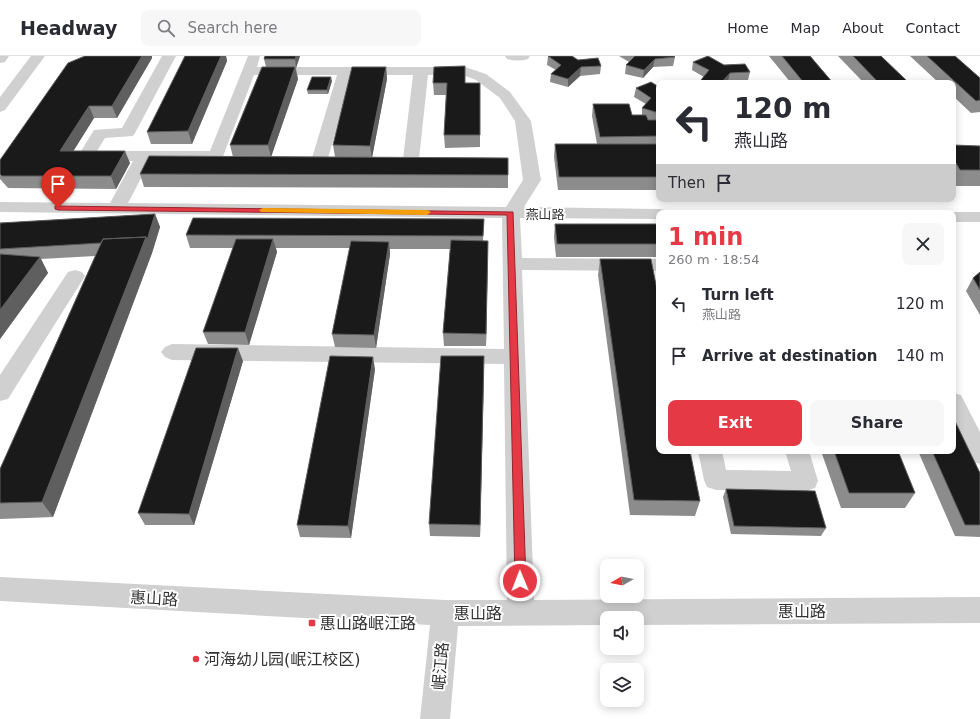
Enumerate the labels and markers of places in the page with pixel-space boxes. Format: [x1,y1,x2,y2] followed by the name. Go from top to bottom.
[41,167,75,208] pin
[320,614,416,633] place label: 惠山路岷江路
[307,618,317,628] marker: 惠山路岷江路
[204,650,361,669] place label: 河海幼儿园(岷江校区)
[191,654,201,664] marker: 河海幼儿园(岷江校区)

